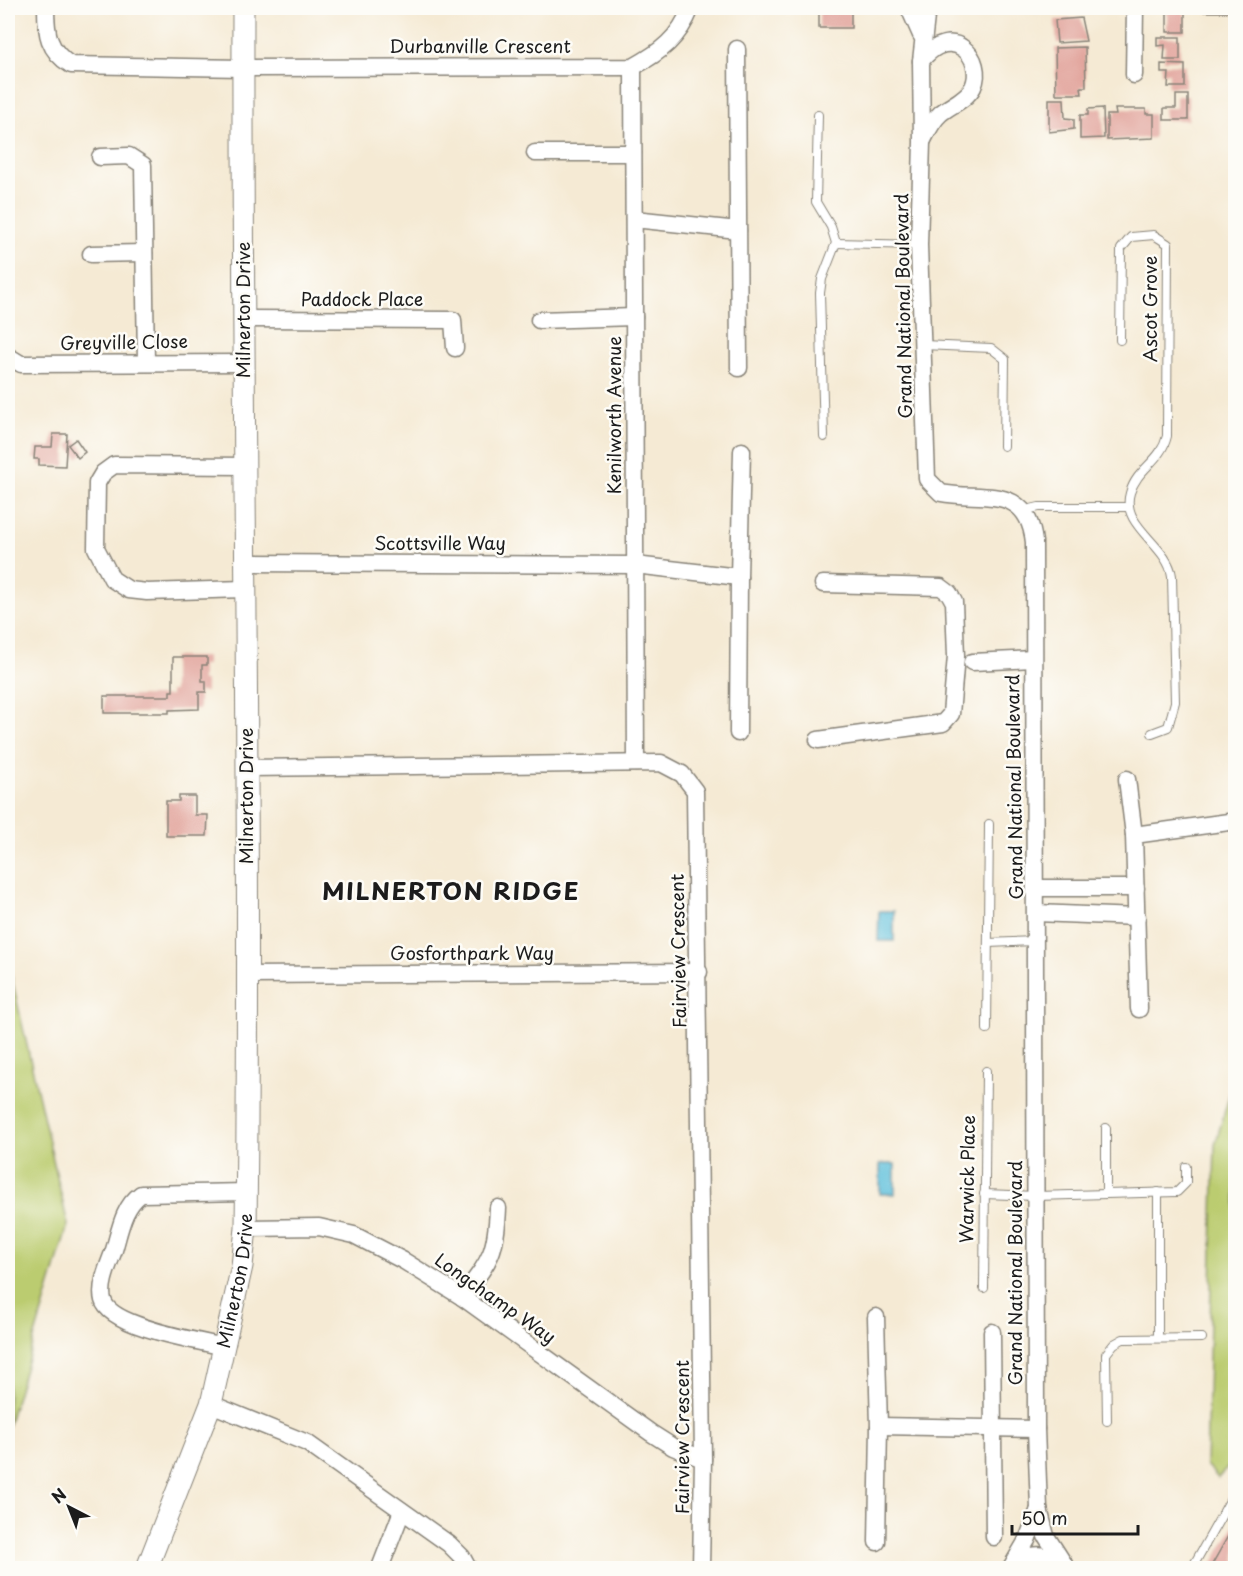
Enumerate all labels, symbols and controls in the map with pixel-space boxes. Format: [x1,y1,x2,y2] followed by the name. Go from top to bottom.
[389,32,571,59] street label: Durbanville Crescent
[887,193,918,419] street label: Grand National Boulevard
[229,242,256,378] street label: Milnerton Drive
[1136,256,1163,362] street label: Ascot Grove
[301,285,423,312] street label: Paddock Place
[60,327,188,356] street label: Greyville Close
[600,336,627,494] street label: Kenilworth Avenue
[374,529,506,556] street label: Scottsville Way
[998,674,1029,900] street label: Grand National Boulevard
[232,728,259,864] street label: Milnerton Drive
[322,872,580,908] district label: MILNERTON RIDGE
[663,874,692,1028] street label: Fairview Crescent
[390,939,554,966] street label: Gosforthpark Way
[952,1115,981,1243] street label: Warwick Place
[1001,1160,1028,1386] street label: Grand National Boulevard
[209,1213,258,1350] street label: Milnerton Drive
[430,1246,562,1350] street label: Longchamp Way
[668,1360,695,1514] street label: Fairview Crescent
[39,1477,99,1537] north arrow
[46,1482,71,1508] text: N
[1012,1498,1138,1536] scale bar
[1021,1504,1068,1531] text: 50 m

